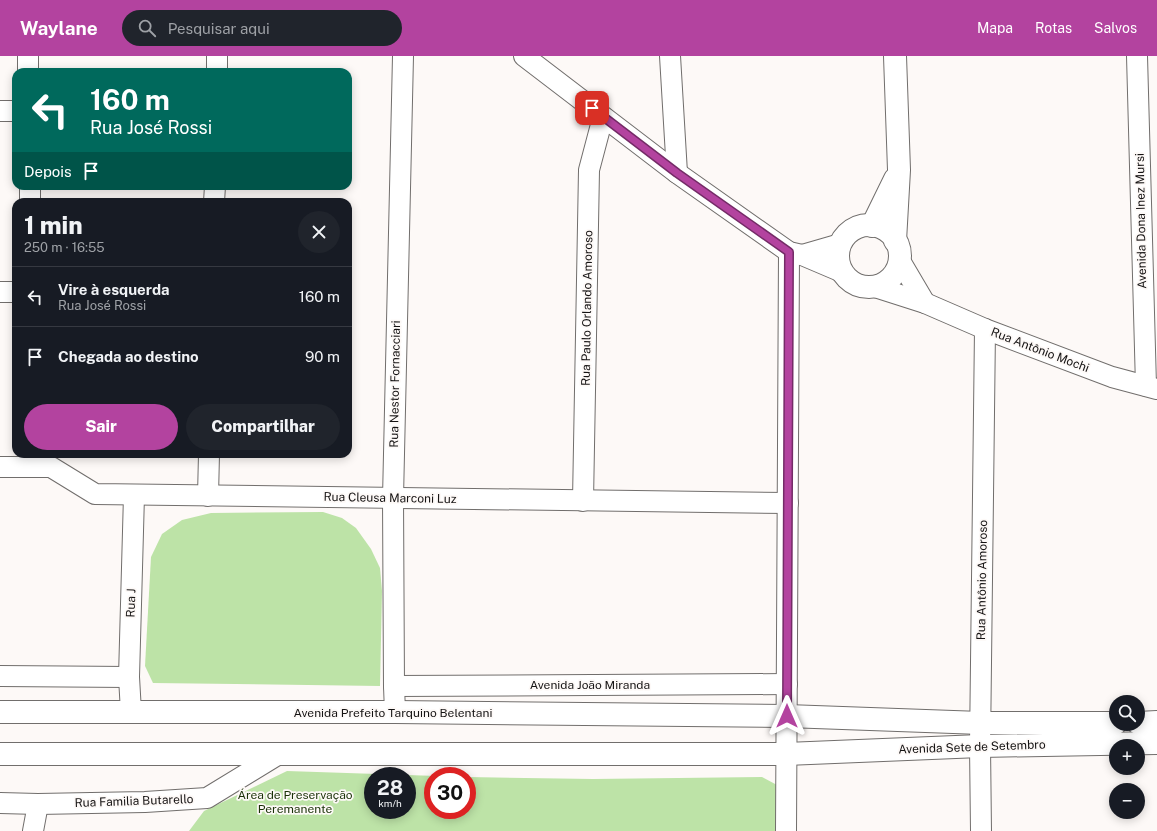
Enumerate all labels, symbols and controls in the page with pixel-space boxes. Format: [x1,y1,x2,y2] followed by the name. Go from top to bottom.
[122,10,402,46] search box
[20,17,98,39] text: Waylane
[136,17,158,39] icon: search
[168,20,270,37] text: Pesquisar aqui
[977,20,1013,36] text: Mapa
[1035,20,1072,36] text: Rotas
[1094,20,1137,36] text: Salvos
[90,83,170,116] text: 160 m
[24,84,76,136] icon: left
[575,91,609,125] pin
[581,97,603,119] icon: arrive
[90,117,212,138] text: Rua José Rossi
[1133,153,1149,289] street label: Avenida Dona Inez Mursi
[80,160,102,182] icon: arrive
[24,163,72,180] text: Depois
[24,211,83,239] text: 1 min
[298,211,340,253] button: close
[579,230,595,386] street label: Rua Paulo Orlando Amoroso
[24,240,105,255] text: 250 m · 16:55
[58,281,170,298] text: Vire à esquerda
[24,286,46,308] icon: left
[299,288,340,305] text: 160 m
[58,298,146,313] text: Rua José Rossi
[387,320,403,448] street label: Rua Nestor Fornacciari
[989,325,1091,375] street label: Rua Antônio Mochi
[24,346,46,368] icon: arrive
[58,348,199,365] text: Chegada ao destino
[305,348,340,365] text: 90 m
[24,404,178,450] button: Sair
[186,404,340,450] button: Compartilhar
[323,490,457,506] street label: Rua Cleusa Marconi Luz
[974,519,990,640] street label: Rua Antônio Amoroso
[123,588,139,618] street label: Rua J
[530,678,650,692] street label: Avenida João Miranda
[766,695,808,737] position arrow
[1109,695,1145,819] map controls
[1109,695,1145,731] button: search
[294,706,492,720] street label: Avenida Prefeito Tarquino Belentani
[898,737,1046,757] street label: Avenida Sete de Setembro
[1109,739,1145,775] button: +
[424,767,476,819] speed limit sign: 30
[377,776,403,800] text: 28
[1109,783,1145,819] button: −
[237,788,353,816] park label: Área de Preservação Peremanente
[74,792,194,810] street label: Rua Familia Butarello
[378,797,402,809] text: km/h

